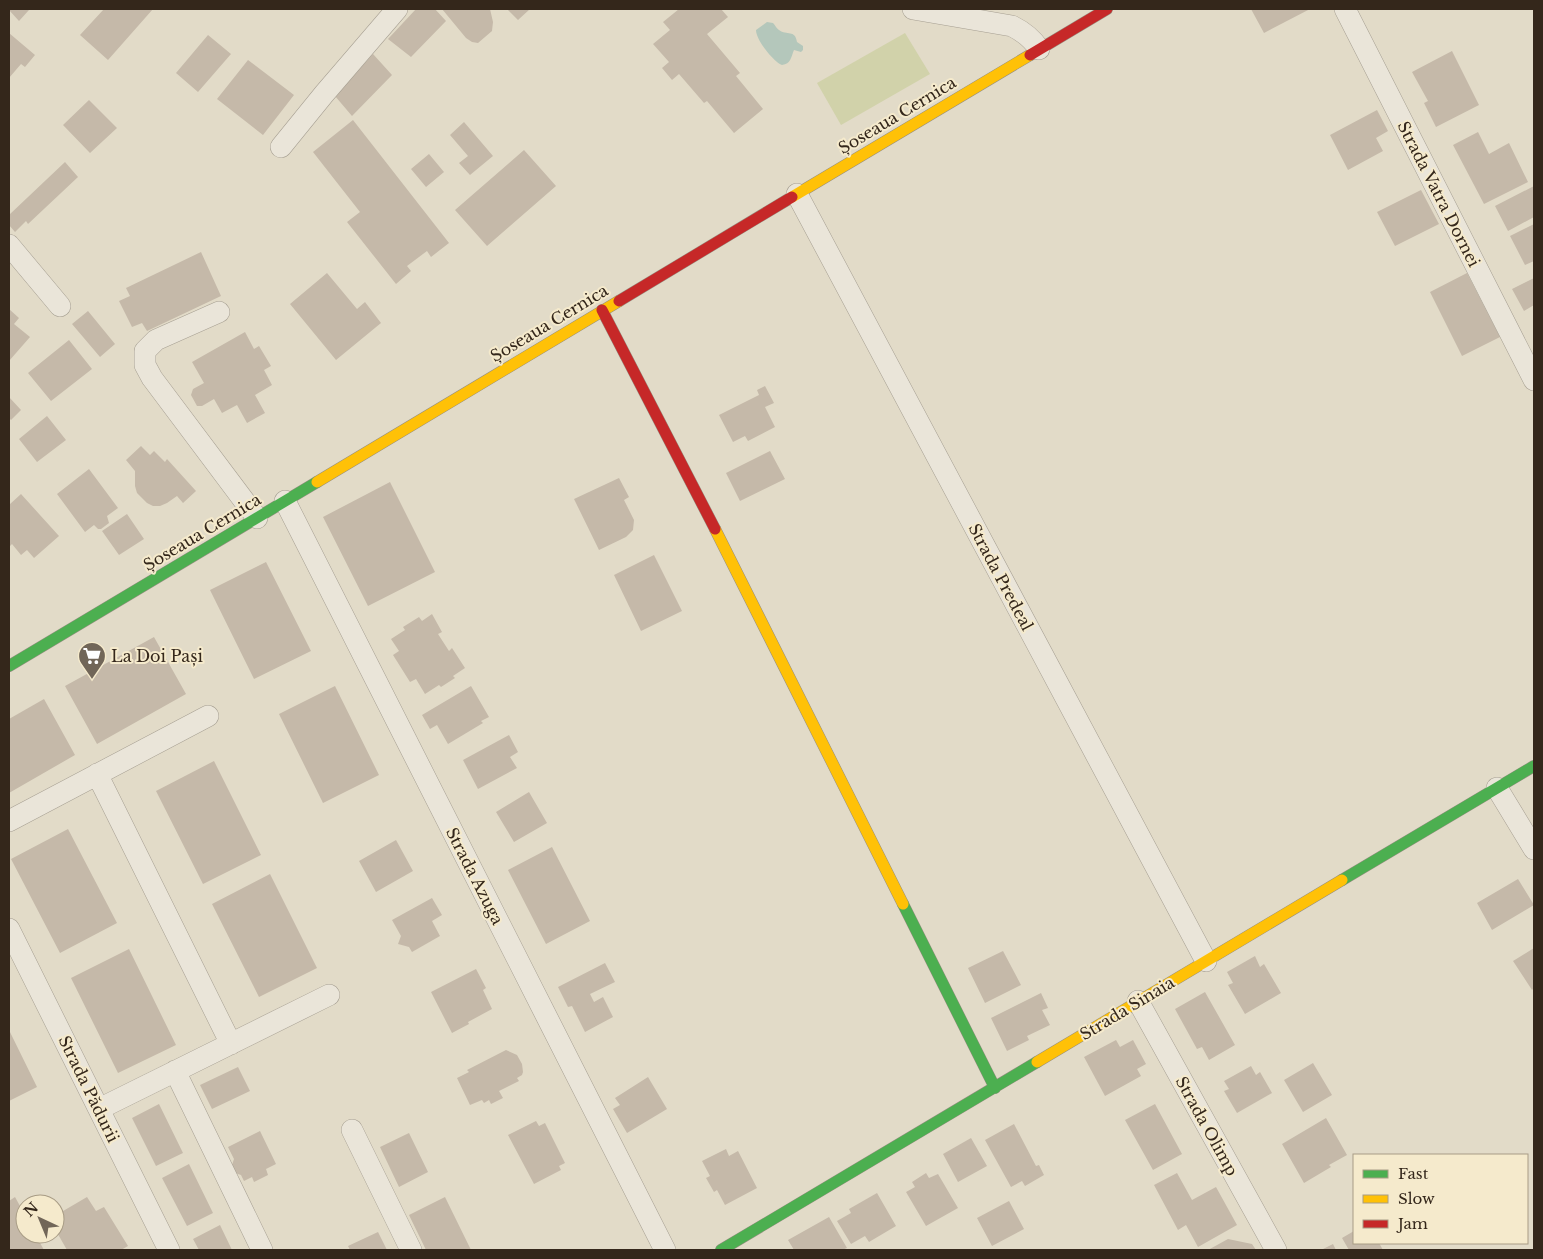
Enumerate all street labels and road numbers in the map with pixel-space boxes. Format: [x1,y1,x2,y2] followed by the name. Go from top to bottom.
[835,72,960,159] street label: Șoseaua Cernica
[1394,118,1485,271] street label: Strada Vatra Dornei
[487,280,612,367] street label: Șoseaua Cernica
[140,489,265,576] street label: Șoseaua Cernica
[964,520,1038,634] street label: Strada Predeal
[442,824,508,928] street label: Strada Azuga
[1076,972,1178,1044] street label: Strada Sinaia
[54,1032,124,1146] street label: Strada Pădurii
[1171,1073,1243,1179] street label: Strada Olimp

